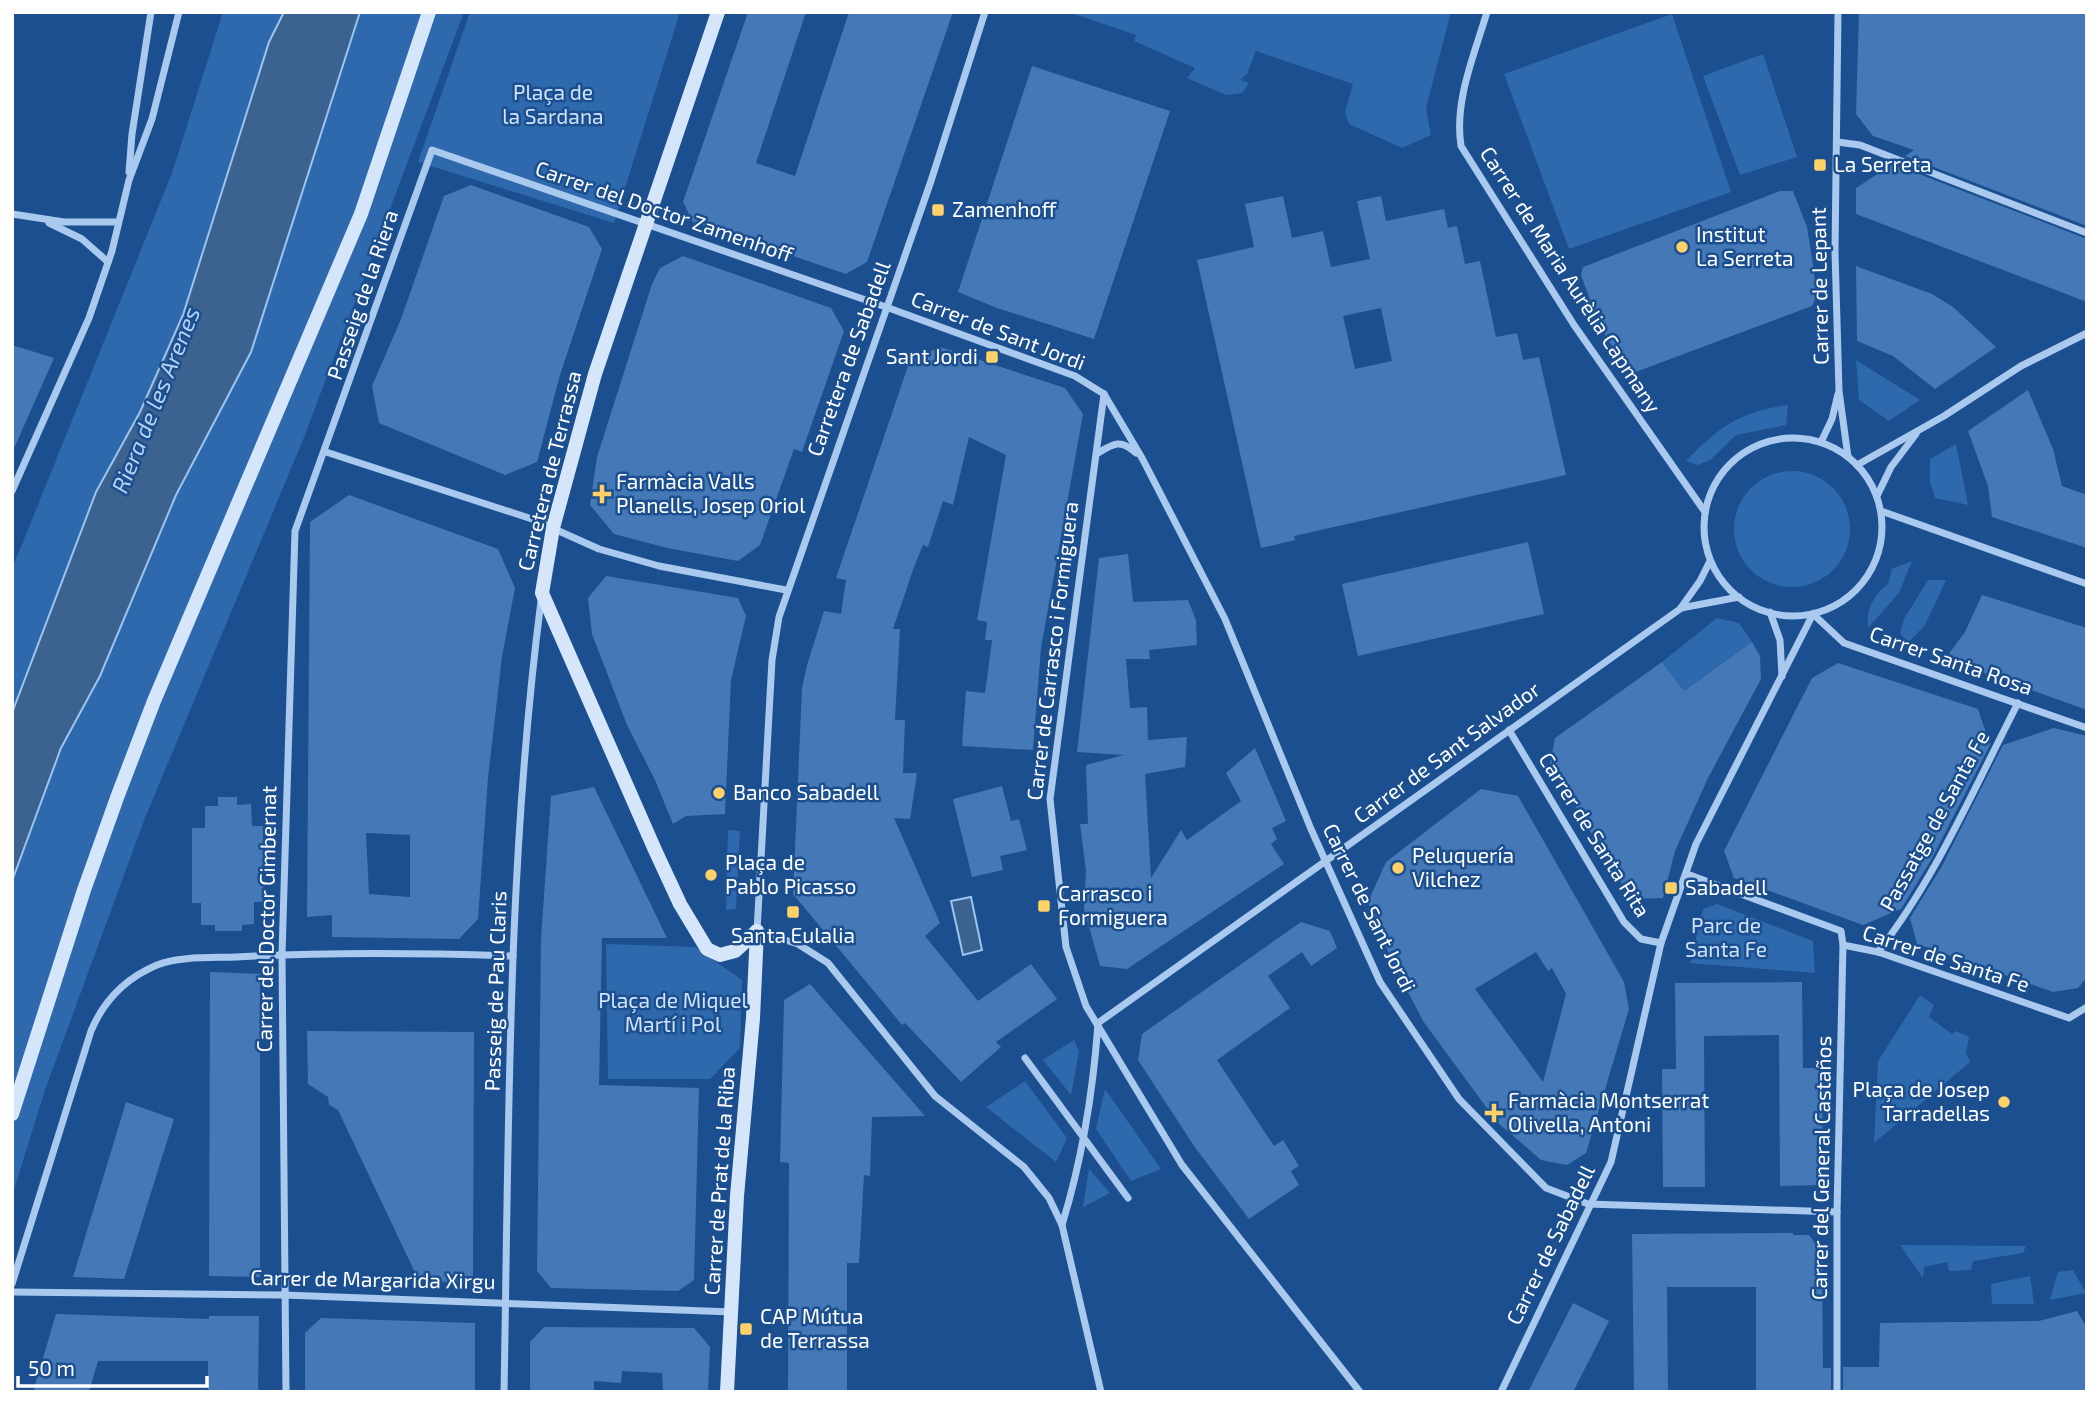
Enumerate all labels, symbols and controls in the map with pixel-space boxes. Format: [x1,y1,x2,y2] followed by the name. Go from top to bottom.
[502,79,604,128] park label: Plaça de la Sardana
[1476,141,1667,417] street label: Carrer de Maria Aurèlia Capmany
[1834,151,1931,176] place label: La Serreta
[532,155,798,267] street label: Carrer del Doctor Zamenhoff
[1812,157,1828,173] marker: La Serreta
[952,196,1057,221] place label: Zamenhoff
[930,202,946,218] marker: Zamenhoff
[321,206,402,383] street label: Passeig de la Riera
[1805,207,1832,365] street label: Carrer de Lepant
[1696,221,1793,270] place label: Institut La Serreta
[1674,239,1690,255] marker: Institut La Serreta
[801,257,895,459] street label: Carretera de Sabadell
[907,286,1089,376] street label: Carrer de Sant Jordi
[105,302,205,497] water label: Riera de les Arenes
[885,344,978,370] place label: Sant Jordi
[984,349,1000,365] marker: Sant Jordi
[512,368,585,573] street label: Carretera de Terrassa
[616,468,806,517] place label: Farmàcia Valls Planells, Josep Oriol
[594,486,610,502] marker: Farmàcia Valls Planells, Josep Oriol
[1021,500,1082,802] street label: Carrer de Carrasco i Formiguera
[1867,620,2036,699] street label: Carrer Santa Rosa
[1348,675,1545,828] street label: Carrer de Sant Salvador
[1874,726,1994,915] street label: Passatge de Santa Fe
[1534,747,1656,921] street label: Carrer de Santa Rita
[733,779,880,804] place label: Banco Sabadell
[251,785,280,1052] street label: Carrer del Doctor Gimbernat
[711,785,727,801] marker: Banco Sabadell
[1319,819,1422,996] street label: Carrer de Sant Jordi
[1412,842,1514,891] place label: Peluquería Vilchez
[725,849,856,898] place label: Plaça de Pablo Picasso
[1390,860,1406,876] marker: Peluquería Vilchez
[703,867,719,883] marker: Plaça de Pablo Picasso
[1685,874,1768,899] place label: Sabadell
[1058,880,1168,929] place label: Carrasco i Formiguera
[1663,880,1679,896] marker: Sabadell
[479,890,510,1092] street label: Passeig de Pau Claris
[1036,898,1052,914] marker: Carrasco i Formiguera
[785,904,801,920] marker: Santa Eulalia
[1685,912,1767,961] park label: Parc de Santa Fe
[1860,919,2033,996] street label: Carrer de Santa Fe
[731,922,855,947] place label: Santa Eulalia
[598,987,749,1036] park label: Plaça de Miquel Martí i Pol
[1806,1036,1835,1300] street label: Carrer del General Castaños
[698,1066,739,1296] street label: Carrer de Prat de la Riba
[1853,1076,1990,1125] place label: Plaça de Josep Tarradellas
[1508,1087,1709,1136] place label: Farmàcia Montserrat Olivella, Antoni
[1996,1094,2012,1110] marker: Plaça de Josep Tarradellas
[1486,1105,1502,1121] marker: Farmàcia Montserrat Olivella, Antoni
[1500,1160,1599,1328] street label: Carrer de Sabadell
[250,1264,496,1293] street label: Carrer de Margarida Xirgu
[760,1303,870,1352] place label: CAP Mútua de Terrassa
[738,1321,754,1337] marker: CAP Mútua de Terrassa
[18,1344,206,1388] scale bar
[28,1355,75,1380] text: 50 m

